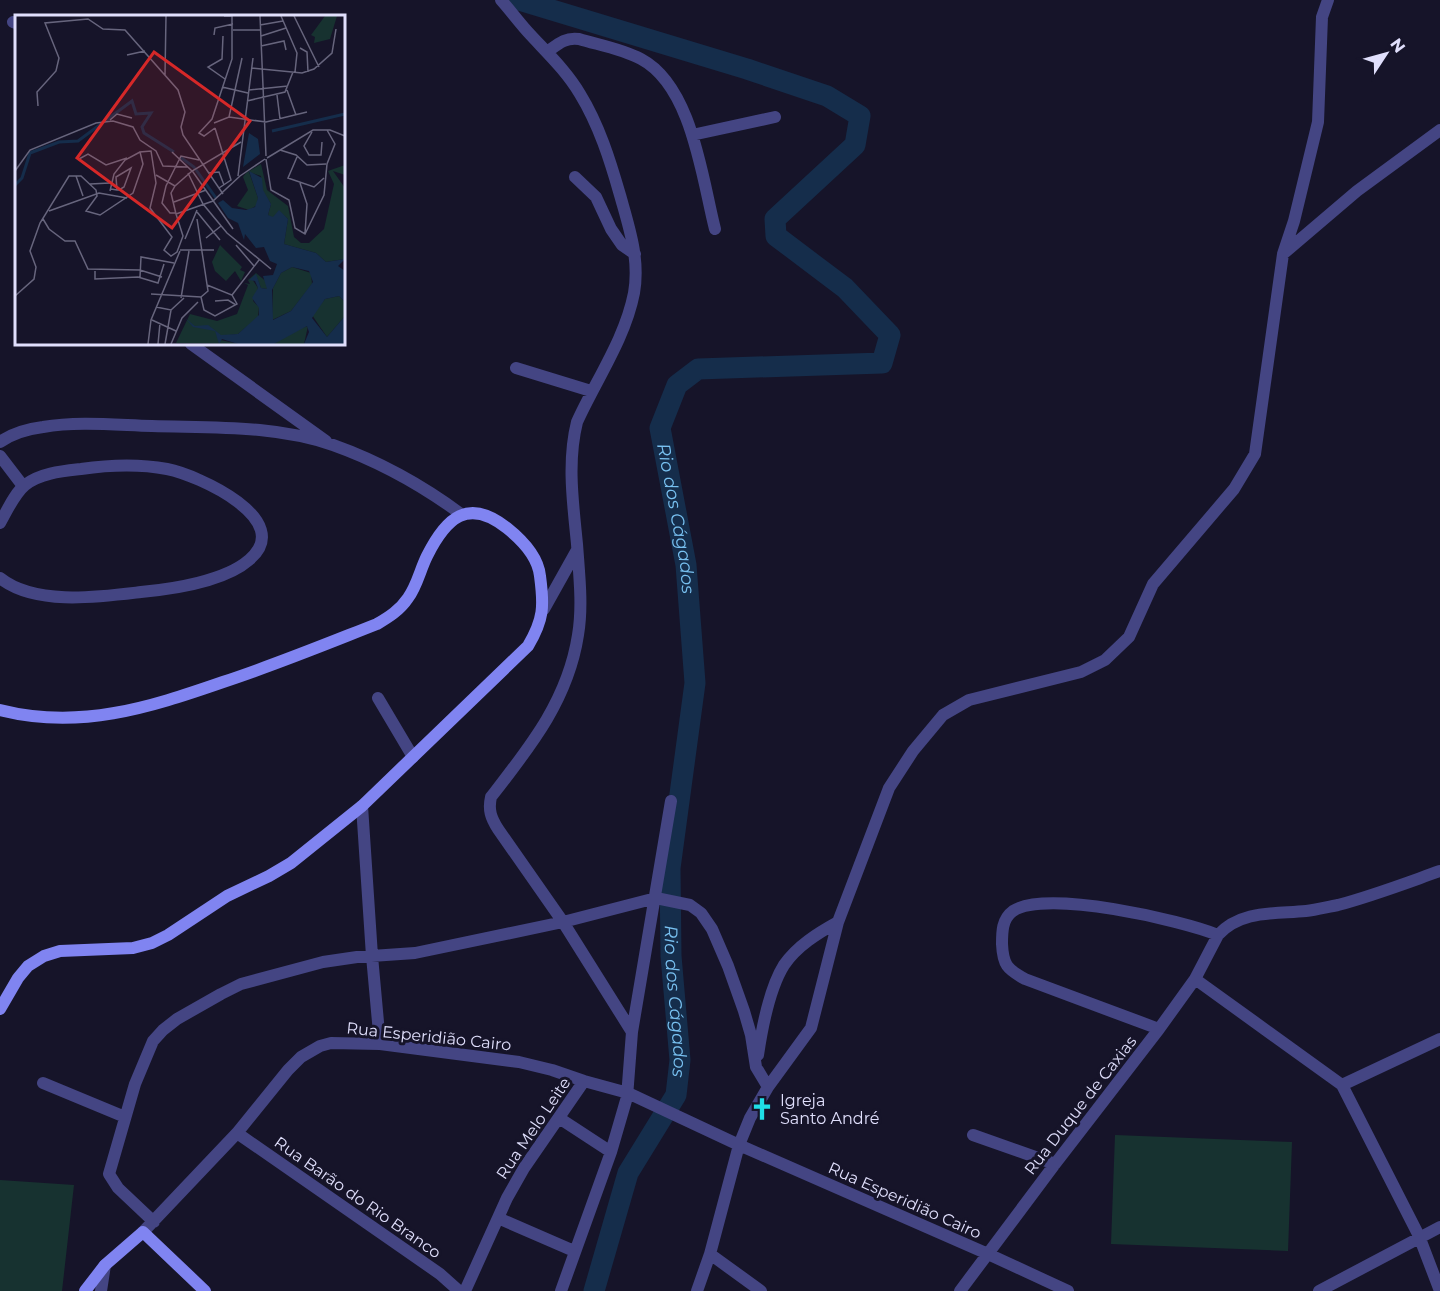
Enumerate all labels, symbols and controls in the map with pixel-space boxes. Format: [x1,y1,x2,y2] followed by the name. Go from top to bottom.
[15,15,345,345] inset map
[1356,24,1416,84] north arrow
[1386,35,1409,56] text: N
[652,441,699,595] water label: Rio dos Cágados
[660,925,691,1079] water label: Rio dos Cágados
[346,1018,512,1055] street label: Rua Esperidião Cairo
[1020,1032,1141,1178] street label: Rua Duque de Caxias
[492,1074,574,1183] street label: Rua Melo Leite
[780,1091,880,1128] place label: Igreja Santo André
[749,1096,775,1122] church icon: Igreja Santo André
[271,1133,445,1262] street label: Rua Barão do Rio Branco
[825,1158,984,1243] street label: Rua Esperidião Cairo

